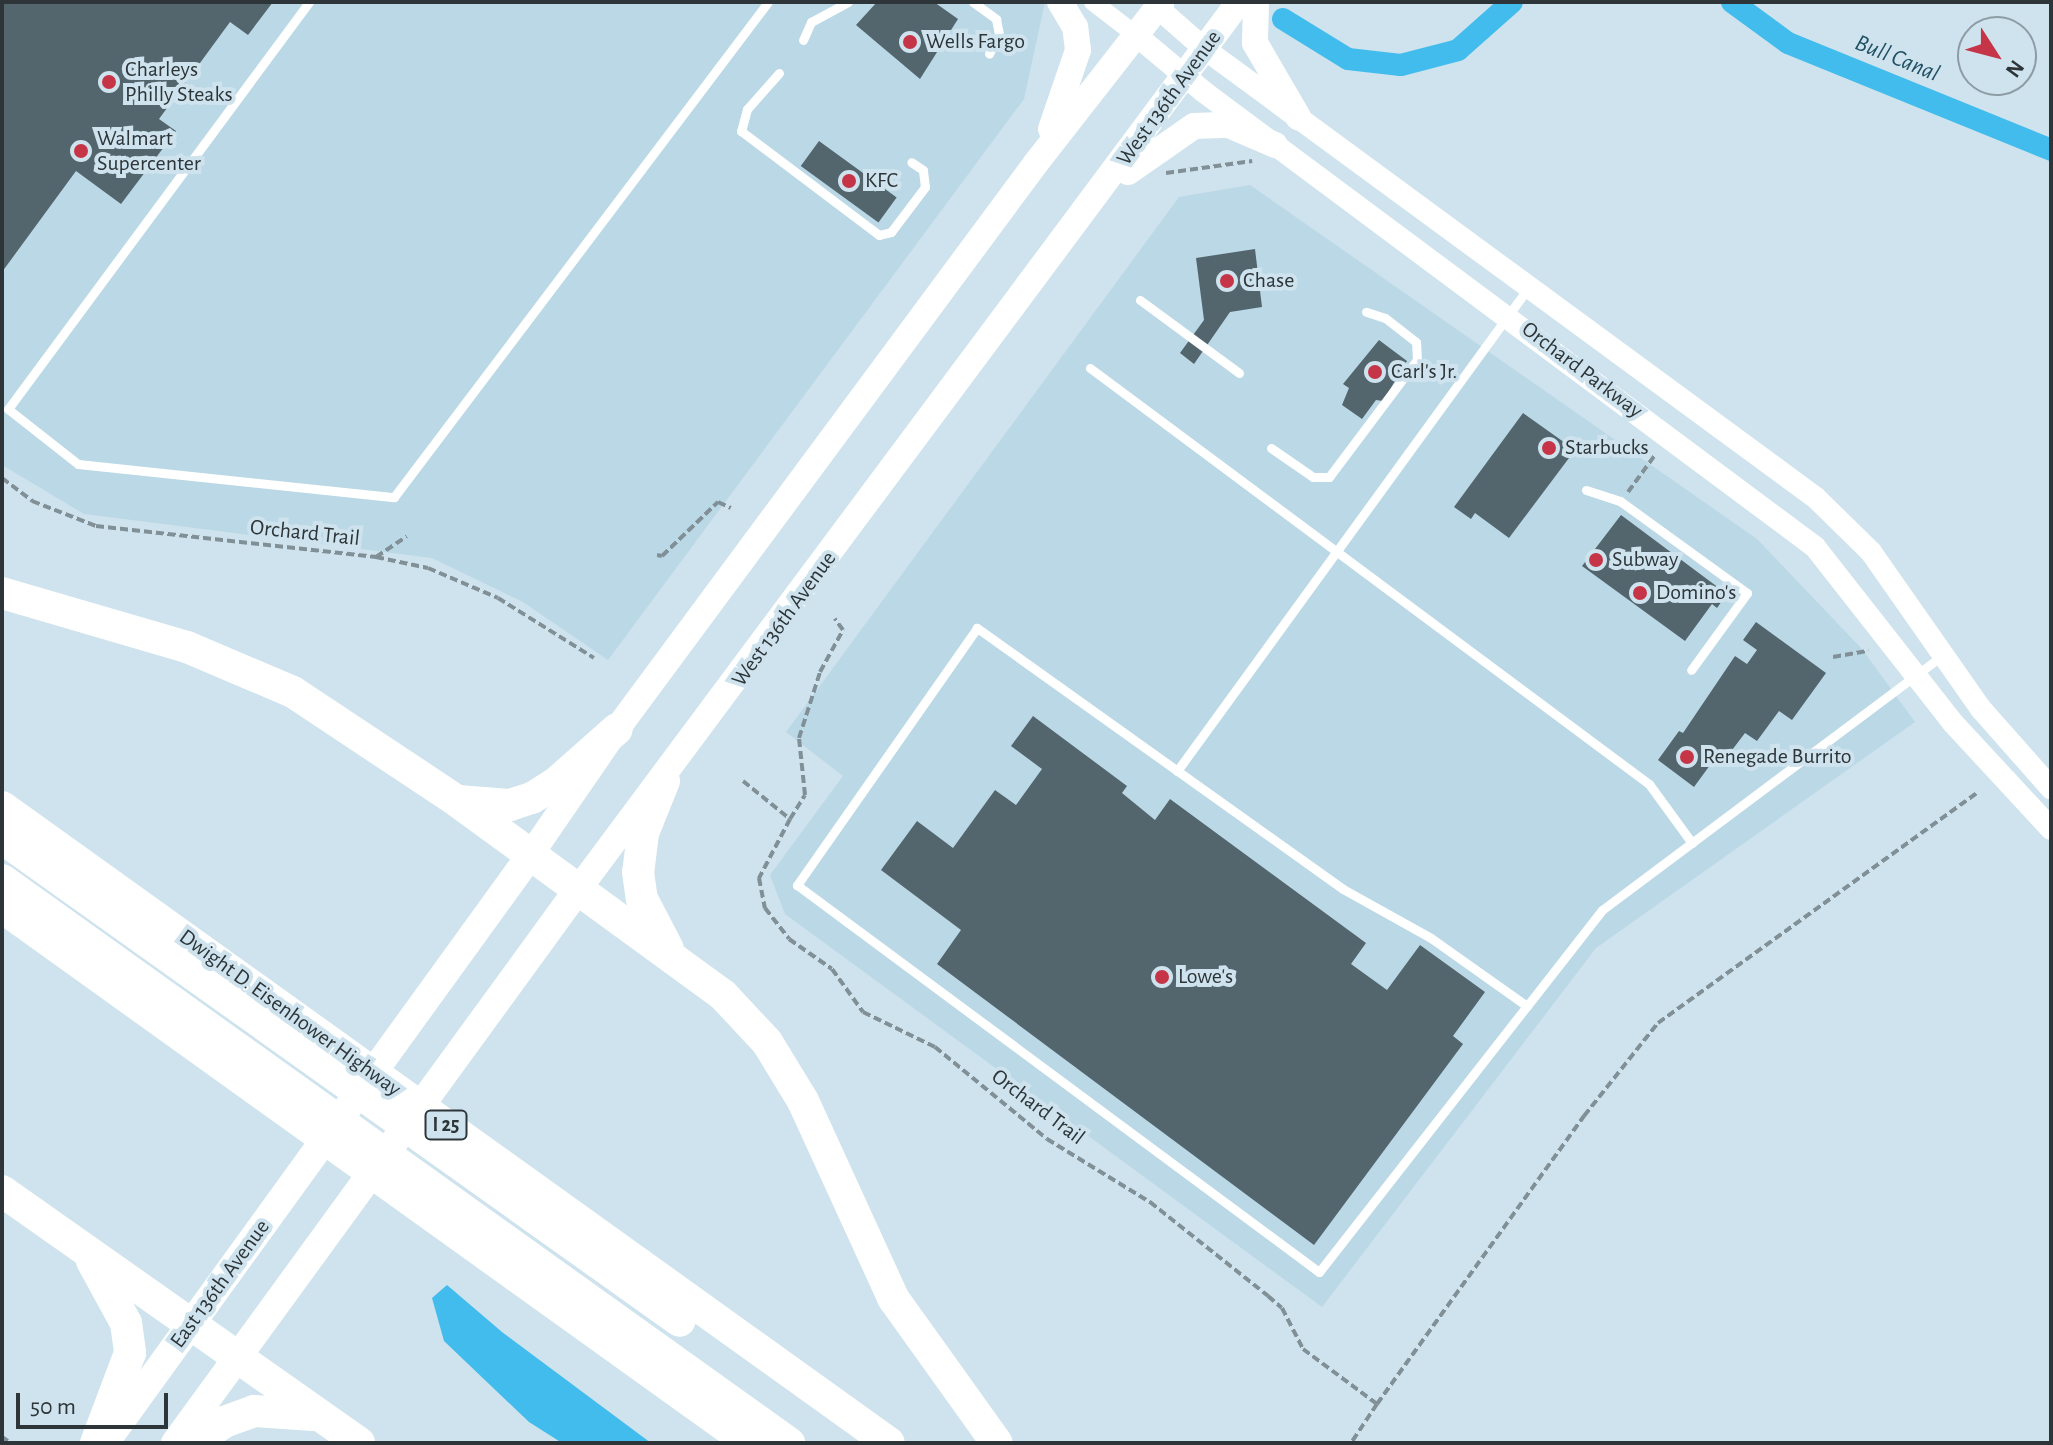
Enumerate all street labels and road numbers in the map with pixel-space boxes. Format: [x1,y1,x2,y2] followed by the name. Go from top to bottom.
[1111,25,1227,171] street label: West 136th Avenue
[1516,316,1648,424] street label: Orchard Parkway
[249,514,361,552] street label: Orchard Trail
[726,546,842,692] street label: West 136th Avenue
[174,924,406,1102] street label: Dwight D. Eisenhower Highway
[986,1063,1090,1151] street label: Orchard Trail
[424,1109,468,1141] road number: I 25
[165,1215,275,1353] street label: East 136th Avenue

